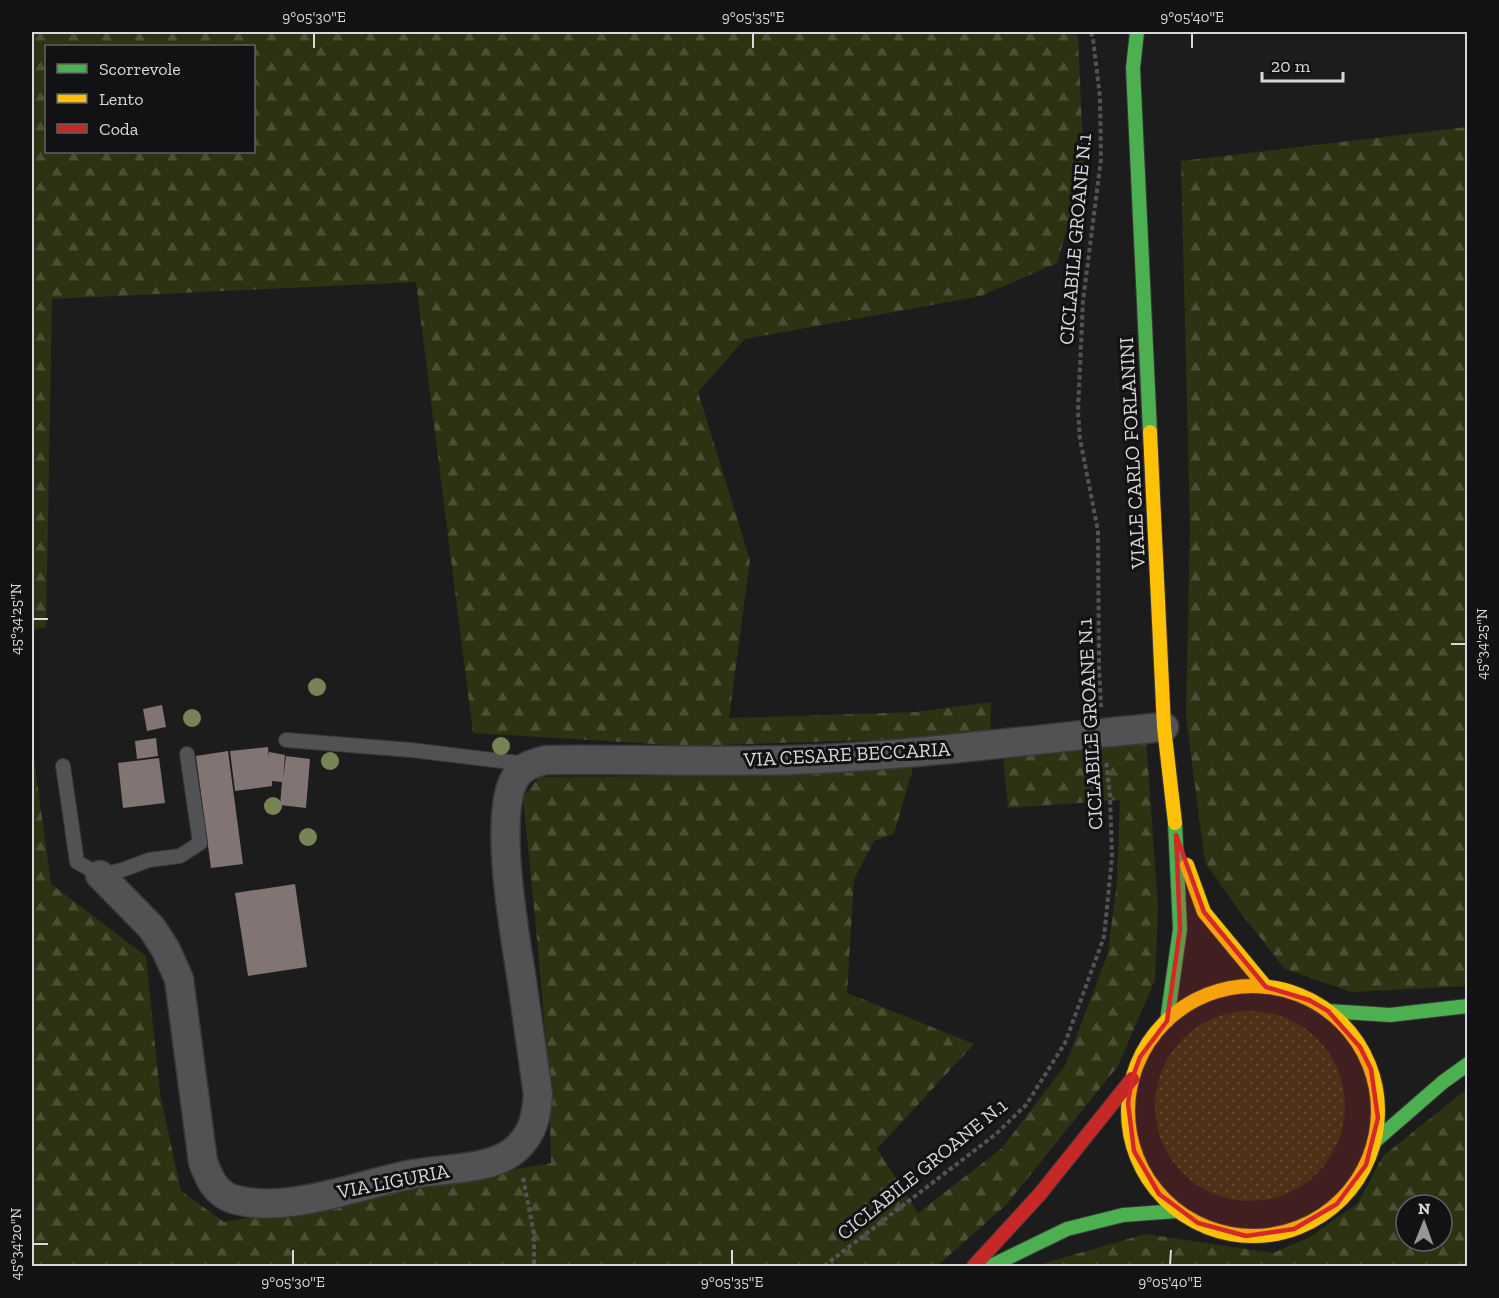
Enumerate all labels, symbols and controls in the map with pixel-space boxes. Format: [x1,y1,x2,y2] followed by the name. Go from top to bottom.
[282,8,346,26] text: 9°05'30"E
[722,8,784,26] text: 9°05'35"E
[1160,8,1224,26] text: 9°05'40"E
[45,45,255,153] legend
[1262,45,1343,83] scale bar
[1271,55,1311,77] text: 20 m
[99,58,181,80] text: Scorrevole
[99,88,144,110] text: Lento
[99,118,139,140] text: Coda
[1054,132,1096,346] street label: CICLABILE GROANE N.1
[1114,337,1150,570] street label: VIALE CARLO FORLANINI
[7,583,25,655] text: 45°34'25"N
[1473,608,1491,680] text: 45°34'25"N
[1072,617,1108,830] street label: CICLABILE GROANE N.1
[742,737,952,771] street label: VIA CESARE BECCARIA
[832,1093,1012,1245] street label: CICLABILE GROANE N.1
[334,1158,452,1204] street label: VIA LIGURIA
[1394,1193,1454,1253] north arrow
[1418,1199,1431,1218] text: N
[7,1208,25,1280] text: 45°34'20"N
[261,1273,325,1291] text: 9°05'30"E
[701,1273,763,1291] text: 9°05'35"E
[1138,1273,1202,1291] text: 9°05'40"E

